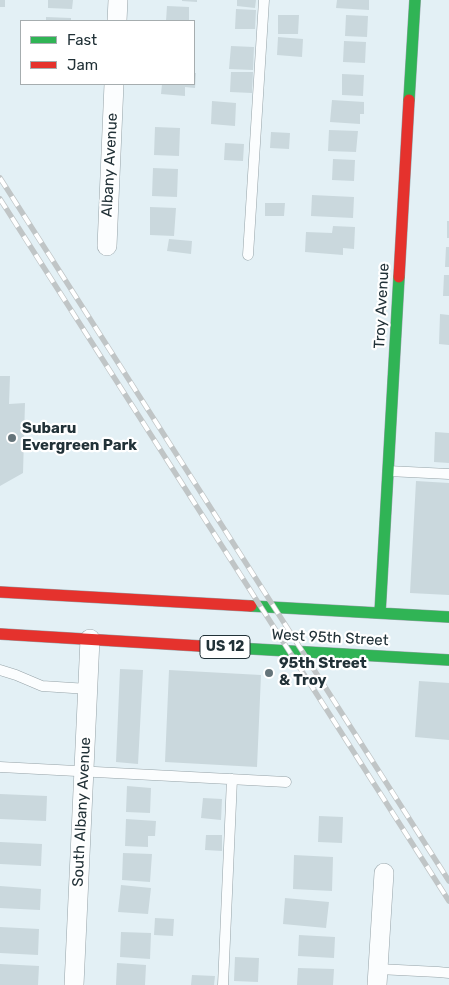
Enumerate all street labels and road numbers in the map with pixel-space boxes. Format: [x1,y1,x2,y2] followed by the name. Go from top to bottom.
[98,112,122,218] street label: Albany Avenue
[371,263,393,349] street label: Troy Avenue
[271,626,389,650] street label: West 95th Street
[200,636,250,659] road number: US 12
[69,737,95,887] street label: South Albany Avenue

